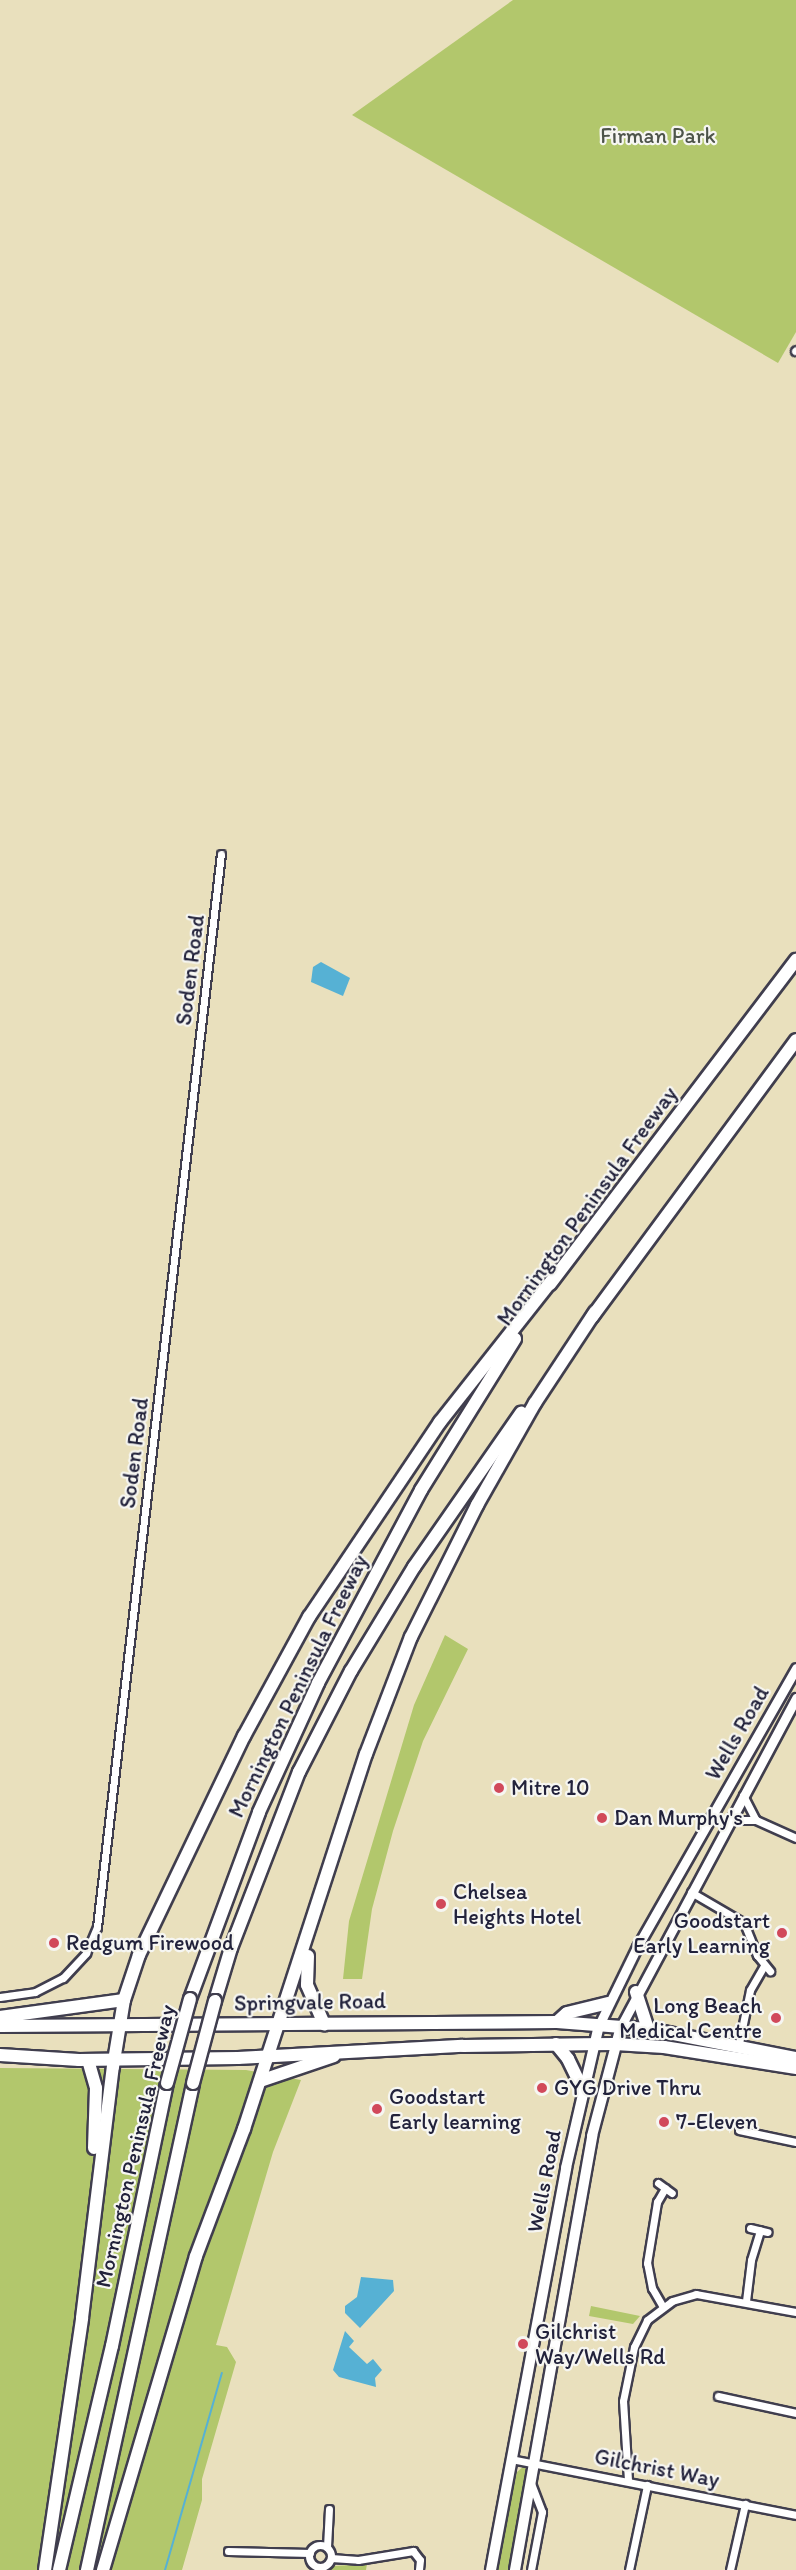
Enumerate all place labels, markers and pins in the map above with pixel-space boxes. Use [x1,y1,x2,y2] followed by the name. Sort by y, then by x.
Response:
[511,1775,590,1801] place label: Mitre 10
[492,1781,506,1795] marker: Mitre 10
[614,1805,742,1831] place label: Dan Murphy's
[595,1811,609,1825] marker: Dan Murphy's
[453,1878,581,1930] place label: Chelsea Heights Hotel
[434,1897,448,1911] marker: Chelsea Heights Hotel
[634,1907,770,1958] place label: Goodstart Early Learning
[775,1926,789,1940] marker: Goodstart Early Learning
[66,1930,234,1956] place label: Redgum Firewood
[47,1936,61,1950] marker: Redgum Firewood
[619,1992,762,2044] place label: Long Beach Medical Centre
[767,2009,785,2027] marker: Long Beach Medical Centre
[554,2075,701,2101] place label: GYG Drive Thru
[535,2081,549,2095] marker: GYG Drive Thru
[389,2083,520,2134] place label: Goodstart Early learning
[370,2102,384,2116] marker: Goodstart Early learning
[676,2109,758,2135] place label: 7-Eleven
[657,2115,671,2129] marker: 7-Eleven
[535,2318,665,2370] place label: Gilchrist Way/Wells Rd
[516,2337,530,2351] marker: Gilchrist Way/Wells Rd

